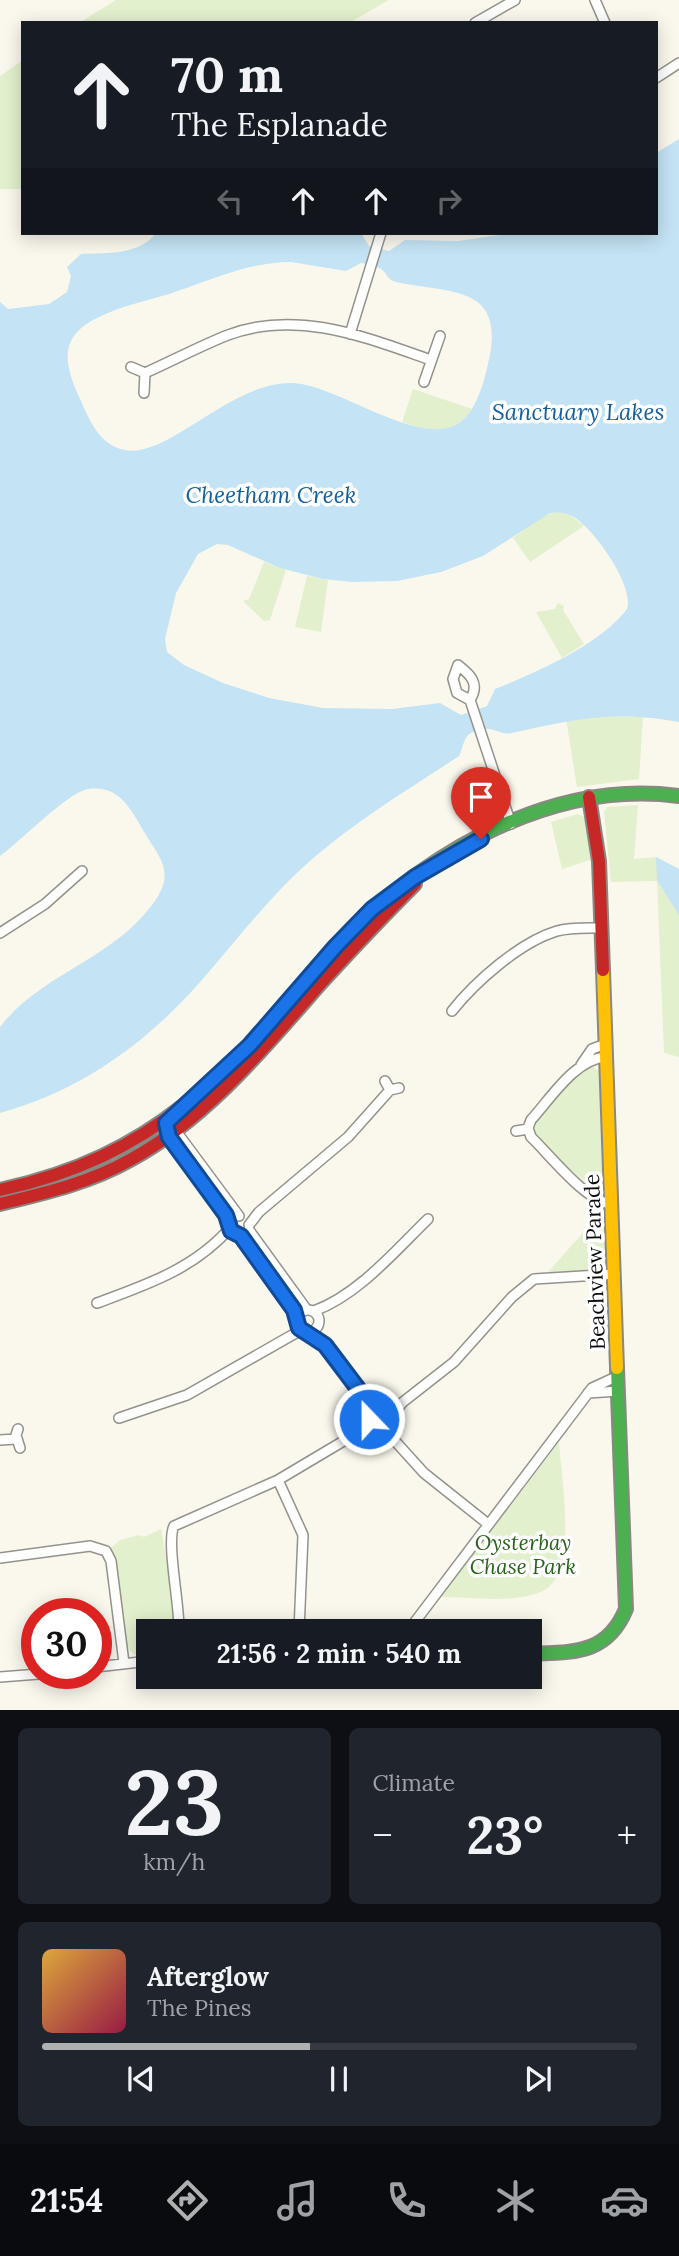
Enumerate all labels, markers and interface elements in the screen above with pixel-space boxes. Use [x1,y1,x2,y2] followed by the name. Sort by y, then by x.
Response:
[171,43,283,105] text: 70 m
[56,49,147,140] icon: ahead
[171,104,388,145] text: The Esplanade
[211,182,249,220] icon: left
[284,182,322,220] icon: ahead
[357,182,395,220] icon: ahead
[430,182,468,220] icon: right
[492,397,664,426] water label: Sanctuary Lakes
[185,480,357,509] water label: Cheetham Creek
[451,767,511,839] pin
[462,778,500,816] icon: arrive
[578,1174,611,1351] street label: Beachview Parade
[332,1382,406,1456] position arrow
[470,1529,576,1580] park label: Oysterbay Chase Park
[21,1598,112,1689] speed limit sign: 30
[217,1637,461,1670] text: 21:56 · 2 min · 540 m
[125,1743,224,1860] text: 23
[373,1768,455,1797] text: Climate
[466,1802,543,1868] text: 23°
[373,1811,393,1859] text: −
[617,1811,637,1859] text: +
[143,1847,205,1876] text: km/h
[147,1960,269,1993] text: Afterglow
[147,1993,252,2022] text: The Pines
[122,2060,160,2098] icon: previous
[320,2060,358,2098] icon: pause
[519,2060,557,2098] icon: next
[163,2176,212,2225] icon: directions
[273,2176,322,2225] icon: music
[382,2176,431,2225] icon: phone
[491,2176,540,2225] icon: climate
[600,2176,649,2225] icon: car
[30,2180,103,2221] text: 21:54

